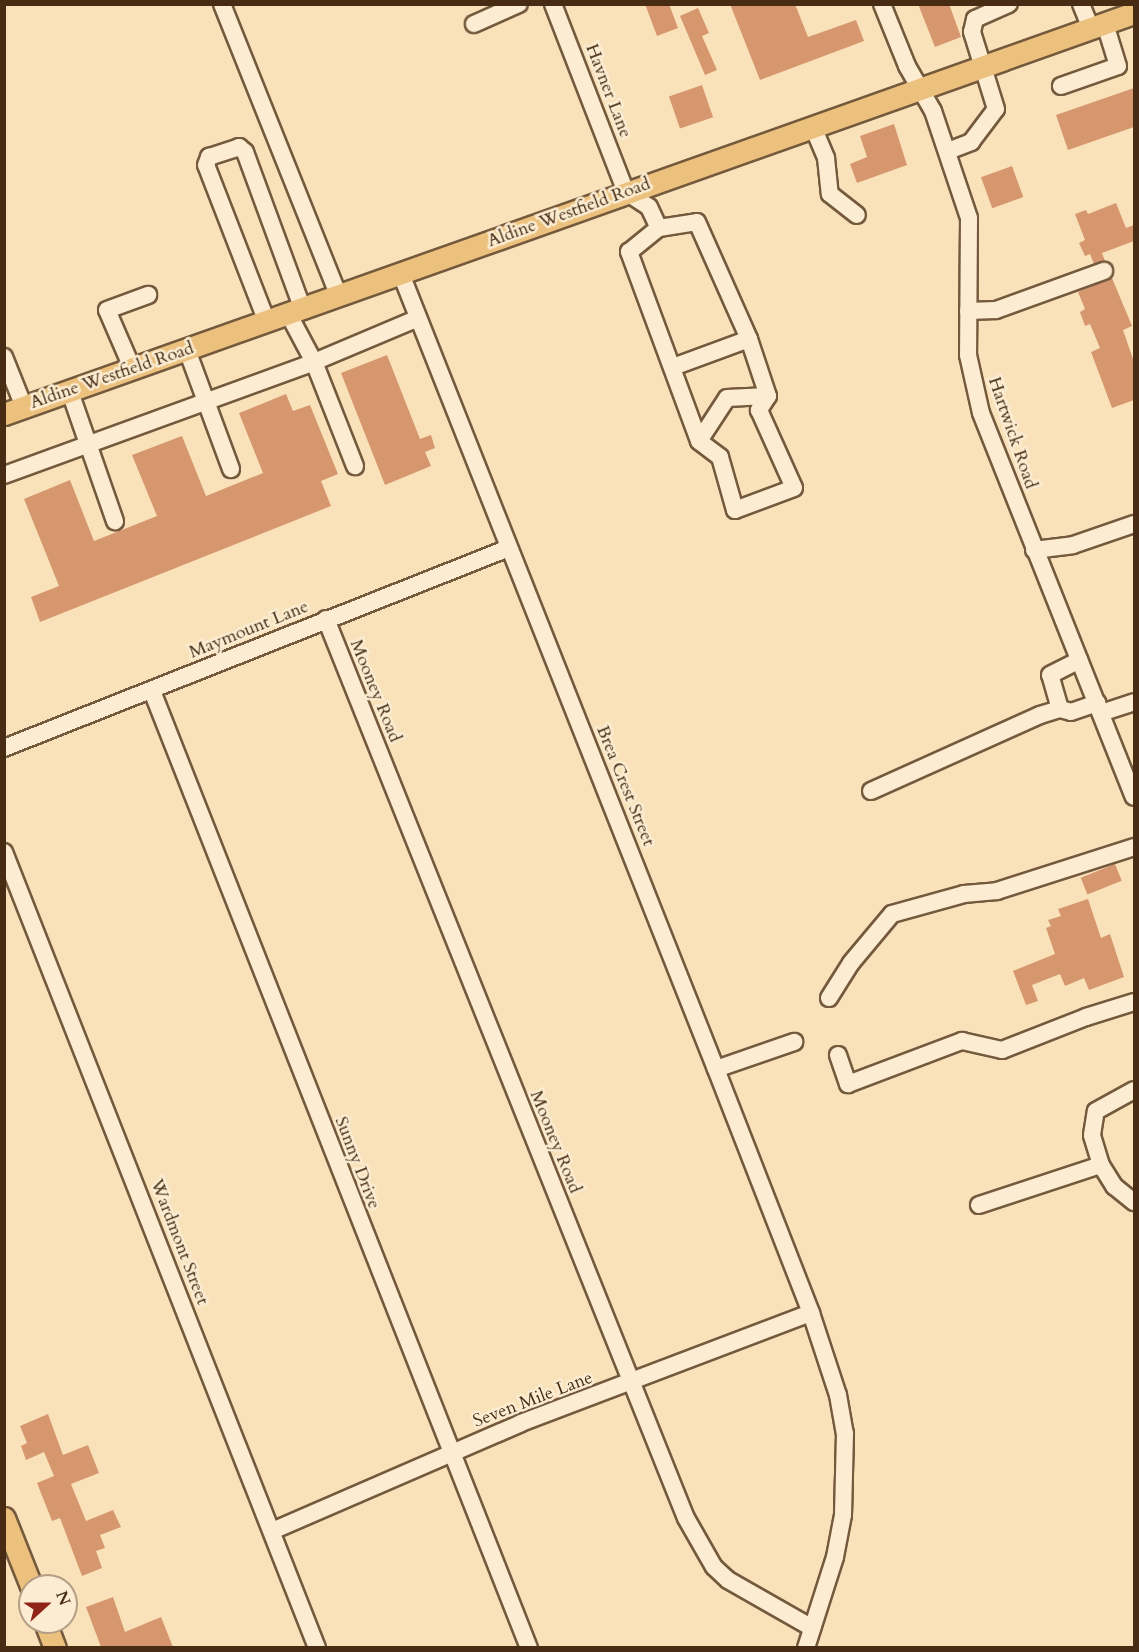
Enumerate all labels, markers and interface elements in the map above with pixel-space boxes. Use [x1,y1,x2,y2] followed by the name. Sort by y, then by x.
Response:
[580,41,636,141] street label: Havner Lane
[485,173,653,253] street label: Aldine Westfield Road
[27,338,197,414] street label: Aldine Westfield Road
[983,374,1041,492] street label: Hartwick Road
[186,596,312,664] street label: Maymount Lane
[345,637,405,745] street label: Mooney Road
[591,723,659,849] street label: Brea Crest Street
[525,1088,585,1196] street label: Mooney Road
[329,1114,385,1212] street label: Sunny Drive
[145,1176,213,1308] street label: Wardmont Street
[470,1367,596,1433] street label: Seven Mile Lane
[18,1574,78,1634] north arrow
[50,1588,76,1609] text: N

